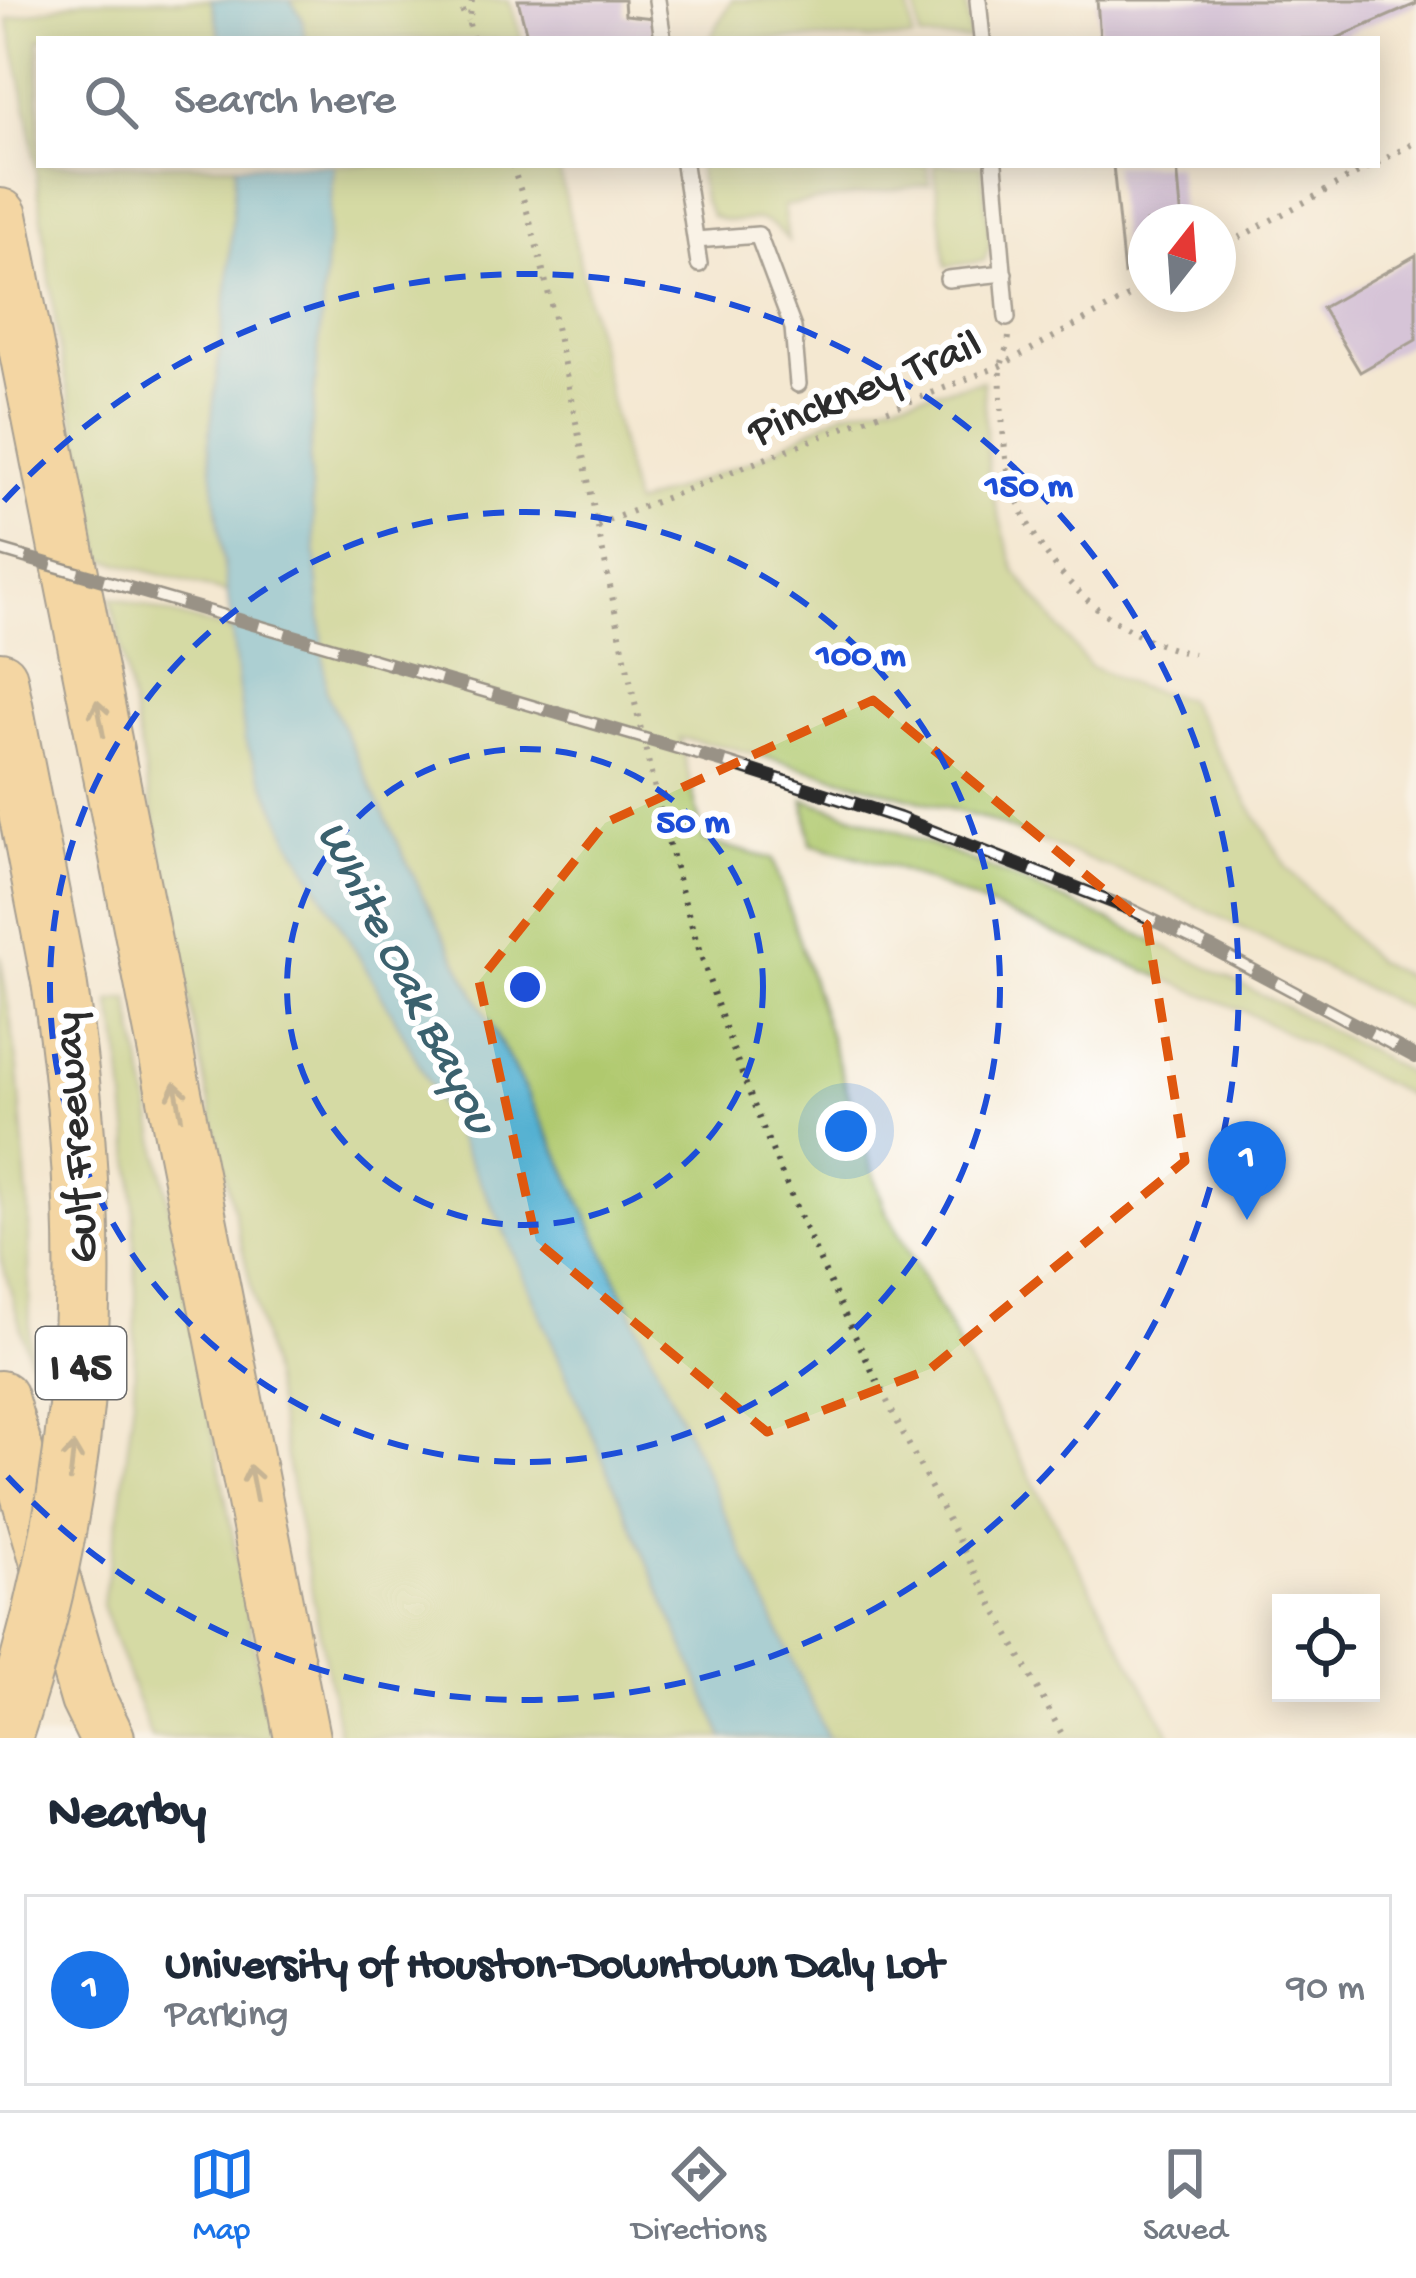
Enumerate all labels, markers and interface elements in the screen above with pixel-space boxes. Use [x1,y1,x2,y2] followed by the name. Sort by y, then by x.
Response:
[36,36,1380,168] search box
[78,69,144,135] icon: search
[174,76,396,129] text: Search here
[1128,204,1236,312] north arrow
[740,320,990,462] street label: Pinckney Trail
[983,467,1073,510] text: 150 m
[814,636,906,679] text: 100 m
[88,700,110,739] one-way arrow
[656,803,730,846] text: 50 m
[300,813,508,1148] water label: White Oak Bayou
[504,966,546,1008] centre of rings
[43,1010,114,1265] street label: Gulf Freeway
[166,1082,188,1121] one-way arrow
[816,1101,876,1161] your location
[1208,1121,1286,1220] pin: 1
[36,1327,126,1399] road number: I 45
[61,1443,83,1482] one-way arrow
[241,1465,263,1504] one-way arrow
[1272,1594,1380,1702] map controls
[1272,1594,1380,1702] button: locate
[48,1786,206,1846] text: Nearby
[165,1941,943,1994] text: University of Houston-Downtown Daly Lot
[82,1967,98,2013] text: 1
[1286,1967,1365,2013] text: 90 m
[165,1994,289,2040] text: Parking
[189,2141,255,2251] tab: Map
[632,2141,766,2251] tab: Directions
[1143,2141,1227,2251] tab: Saved

